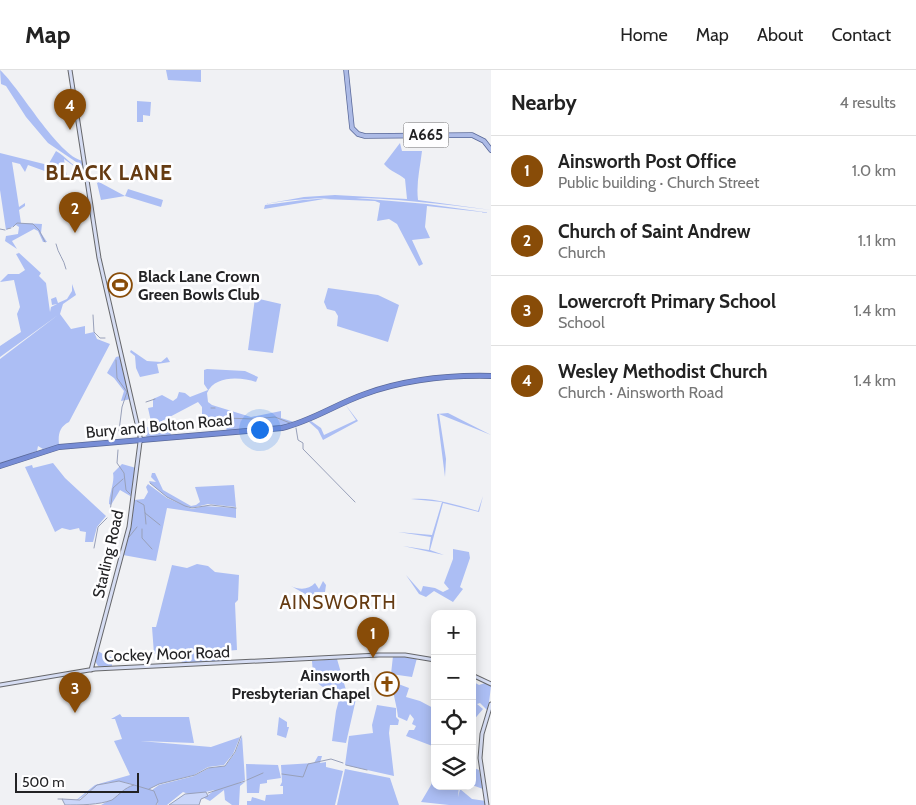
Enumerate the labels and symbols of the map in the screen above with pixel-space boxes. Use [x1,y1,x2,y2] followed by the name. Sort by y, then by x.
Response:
[54,89,86,130] pin: 4
[404,122,448,148] road number: A665
[45,160,173,185] district label: BLACK LANE
[59,192,91,233] pin: 2
[138,267,260,304] place label: Black Lane Crown Green Bowls Club
[107,272,133,298] sports icon: Black Lane Crown Green Bowls Club
[85,410,233,442] street label: Bury and Bolton Road
[247,417,273,443] your location
[89,508,127,600] street label: Starling Road
[279,591,397,614] district label: AINSWORTH
[357,617,389,658] pin: 1
[104,642,230,666] street label: Cockey Moor Road
[232,666,370,703] place label: Ainsworth Presbyterian Chapel
[374,671,400,697] church icon: Ainsworth Presbyterian Chapel
[59,672,91,713] pin: 3
[15,770,139,793] scale bar

